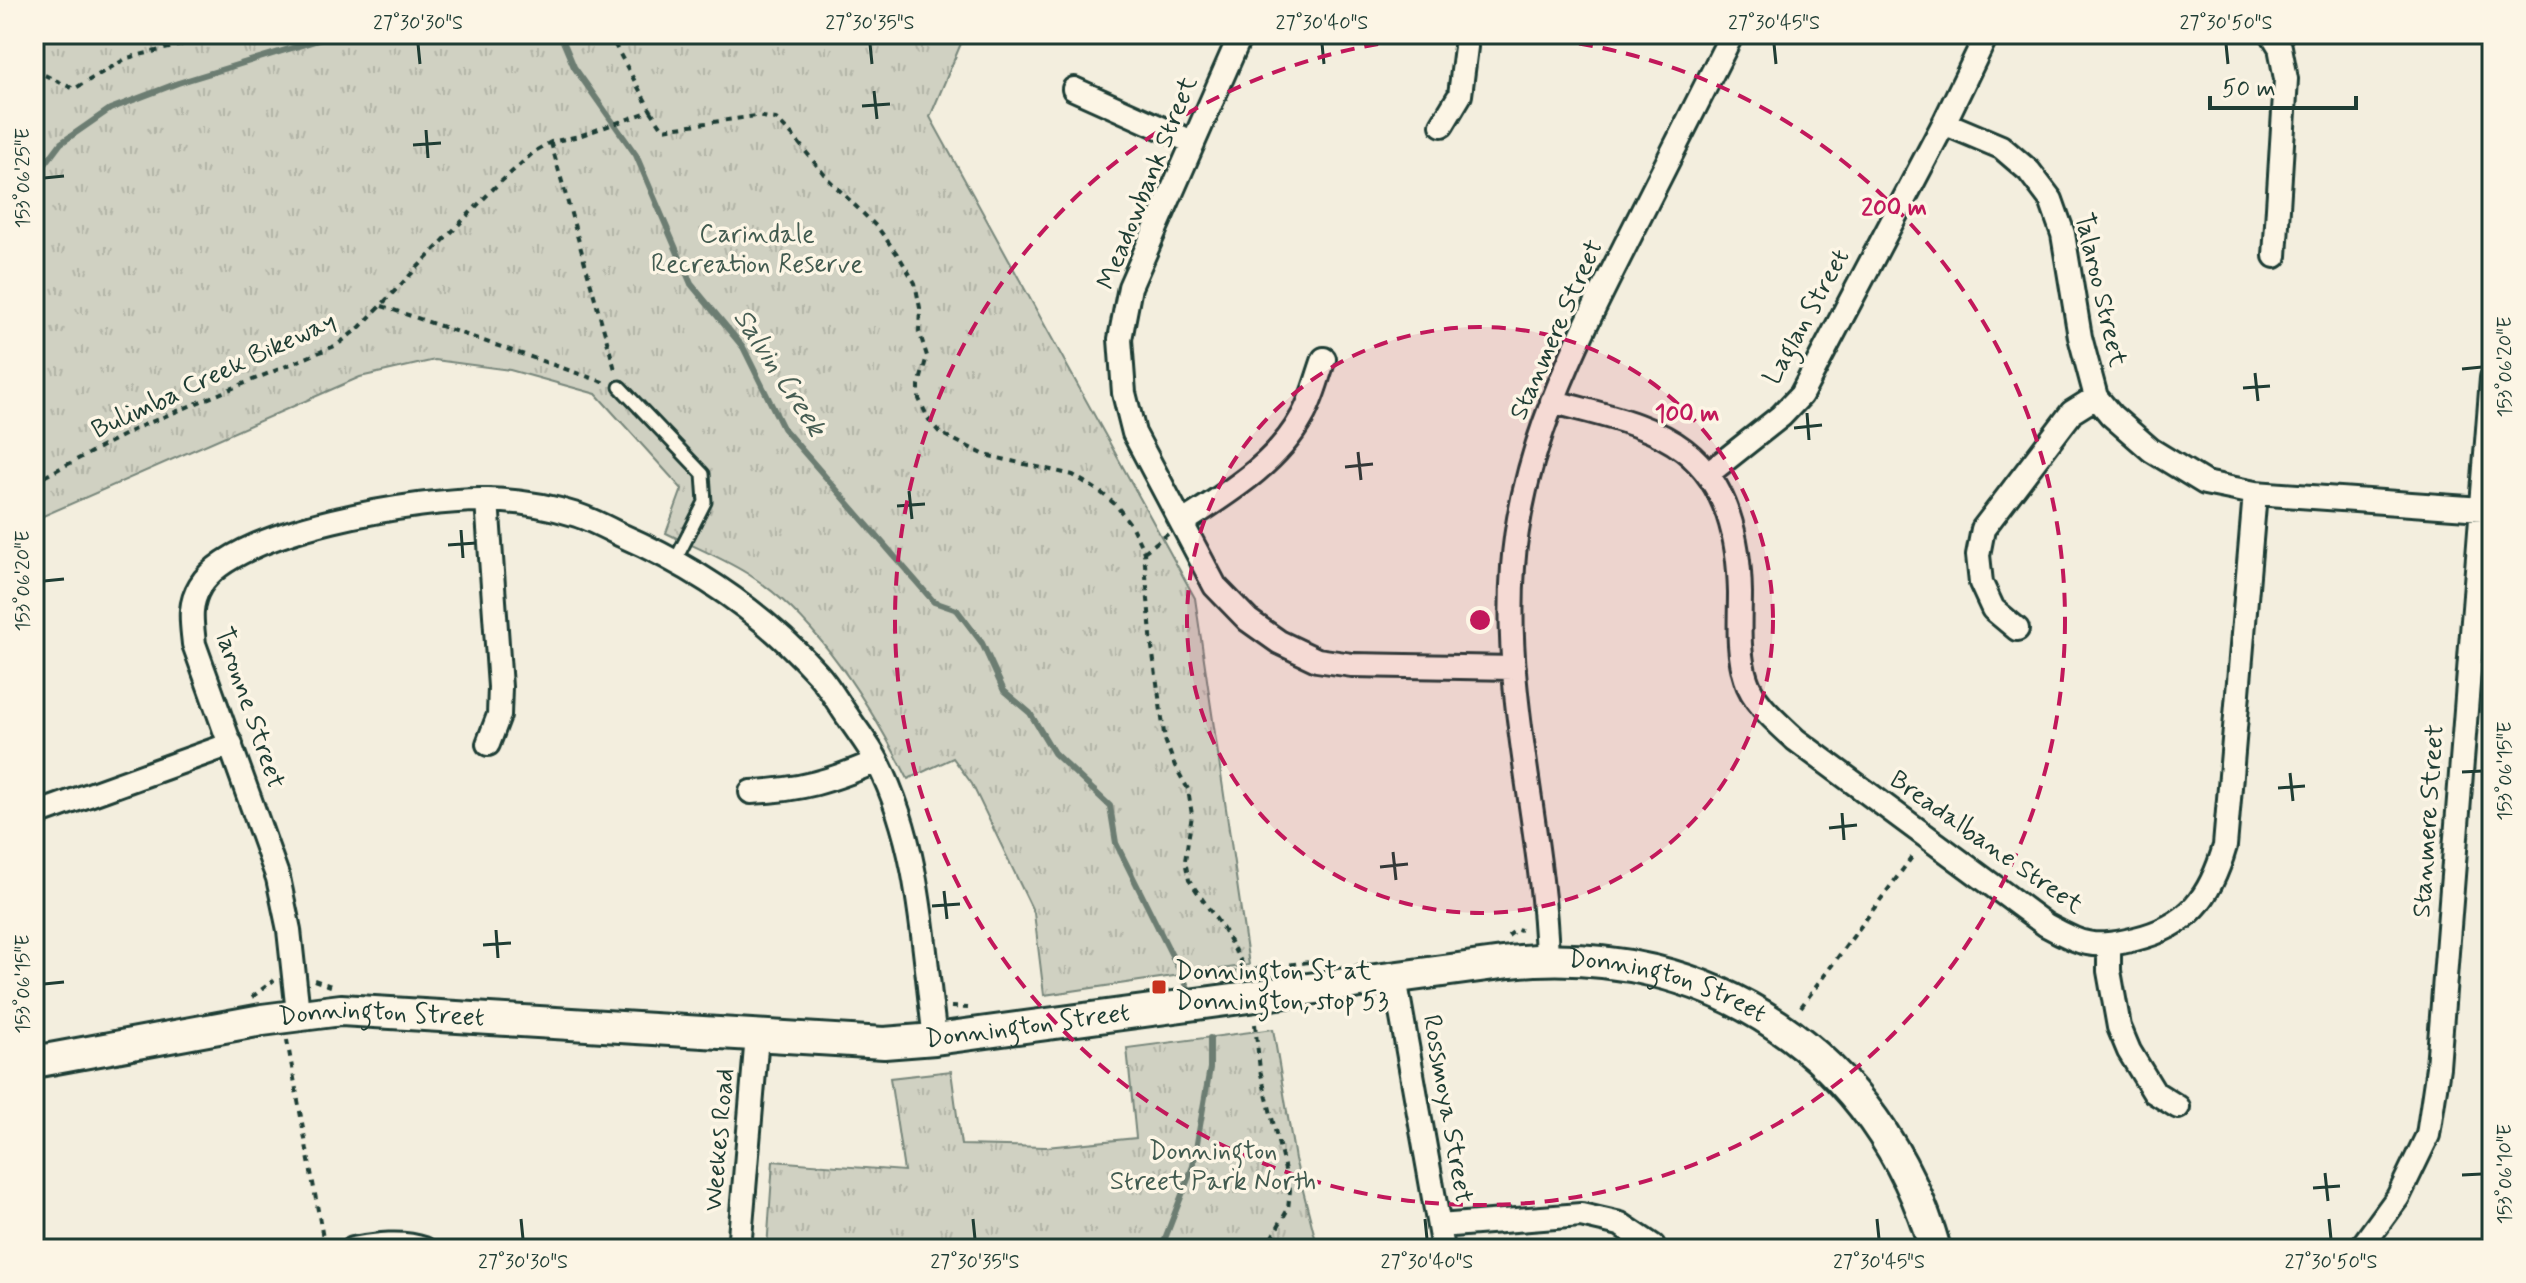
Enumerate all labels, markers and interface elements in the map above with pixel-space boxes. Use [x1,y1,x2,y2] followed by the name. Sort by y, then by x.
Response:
[373,10,463,37] text: 27°30'30"S
[825,10,915,37] text: 27°30'35"S
[1276,10,1368,37] text: 27°30'40"S
[1728,10,1820,37] text: 27°30'45"S
[2179,10,2273,37] text: 27°30'50"S
[2210,60,2356,110] scale bar
[1090,71,1206,295] street label: Meadowbank Street
[2222,74,2276,105] text: 50 m
[10,128,37,228] text: 153°06'25"E
[1861,193,1927,224] text: 200 m
[2066,210,2134,370] street label: Talaroo Street
[651,218,863,282] park label: Carindale Recreation Reserve
[1502,235,1612,425] street label: Stanmere Street
[1756,243,1861,392] street label: Laglan Street
[724,302,835,446] water label: Salvin Creek
[86,304,342,448] street label: Bulimba Creek Bikeway
[2492,316,2519,418] text: 153°06'20"E
[1655,399,1719,430] text: 100 m
[10,530,37,632] text: 153°06'20"E
[1466,606,1494,634] centre of rings
[205,623,293,793] street label: Taronne Street
[2492,721,2519,821] text: 153°06'15"E
[2405,723,2453,919] street label: Stanmere Street
[1882,763,2090,923] street label: Breadalbane Street
[10,934,37,1034] text: 153°06'15"E
[1567,943,1773,1031] street label: Donnington Street
[1175,955,1389,1022] place label: Donnington St at Donnington, stop 53
[1150,978,1168,996] marker: Donnington St at Donnington, stop 53
[277,993,485,1036] street label: Donnington Street
[924,996,1132,1057] street label: Donnington Street
[1414,1012,1480,1206] street label: Rossmoya Street
[697,1067,743,1213] street label: Weekes Road
[2492,1124,2519,1224] text: 153°06'10"E
[1110,1135,1316,1199] park label: Donnington Street Park North
[478,1249,568,1276] text: 27°30'30"S
[930,1249,1020,1276] text: 27°30'35"S
[1381,1249,1473,1276] text: 27°30'40"S
[1833,1249,1925,1276] text: 27°30'45"S
[2284,1249,2378,1276] text: 27°30'50"S

